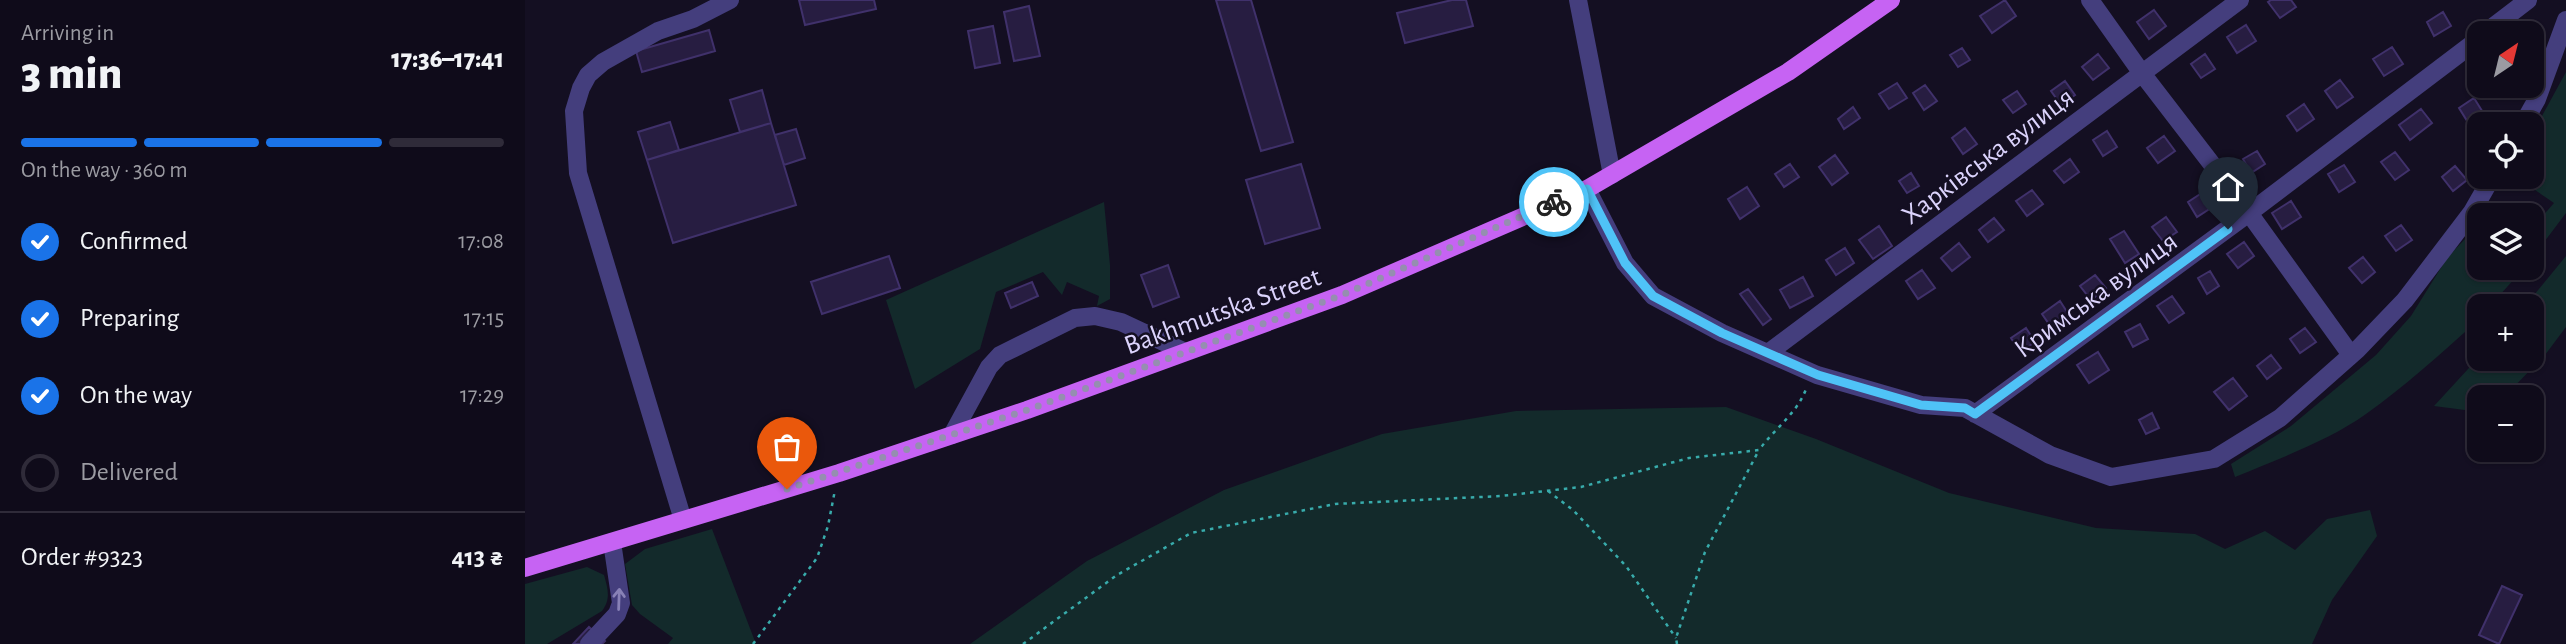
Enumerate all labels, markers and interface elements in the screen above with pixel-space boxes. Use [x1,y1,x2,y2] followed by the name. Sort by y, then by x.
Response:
[2467,21,2545,98] north arrow
[2467,21,2544,462] map controls
[21,22,114,45] text: Arriving in
[391,46,504,72] text: 17:36–17:41
[21,51,122,97] text: 3 min
[1897,83,2079,230] street label: Харківська вулиця
[2467,112,2544,189] button: locate
[2198,157,2258,229] pin
[21,159,188,182] text: On the way · 360 m
[1519,167,1589,237] courier
[2209,168,2247,206] icon: home
[1535,183,1573,221] icon: bike
[2467,203,2544,280] button: layers
[21,223,59,261] icon: check
[2010,227,2183,364] street label: Кримська вулиця
[80,228,188,254] text: Confirmed
[458,230,504,253] text: 17:08
[1121,263,1325,360] street label: Bakhmutska Street
[2467,294,2544,371] button: +
[21,300,59,338] icon: check
[80,305,179,331] text: Preparing
[464,307,504,330] text: 17:15
[21,377,59,415] icon: check
[80,382,192,408] text: On the way
[460,384,504,407] text: 17:29
[2467,385,2544,462] button: −
[757,417,817,489] pin
[768,428,806,466] icon: bag
[80,459,178,485] text: Delivered
[21,544,143,570] text: Order #9323
[451,544,504,570] text: 413 ₴
[612,588,625,611] one-way arrow

